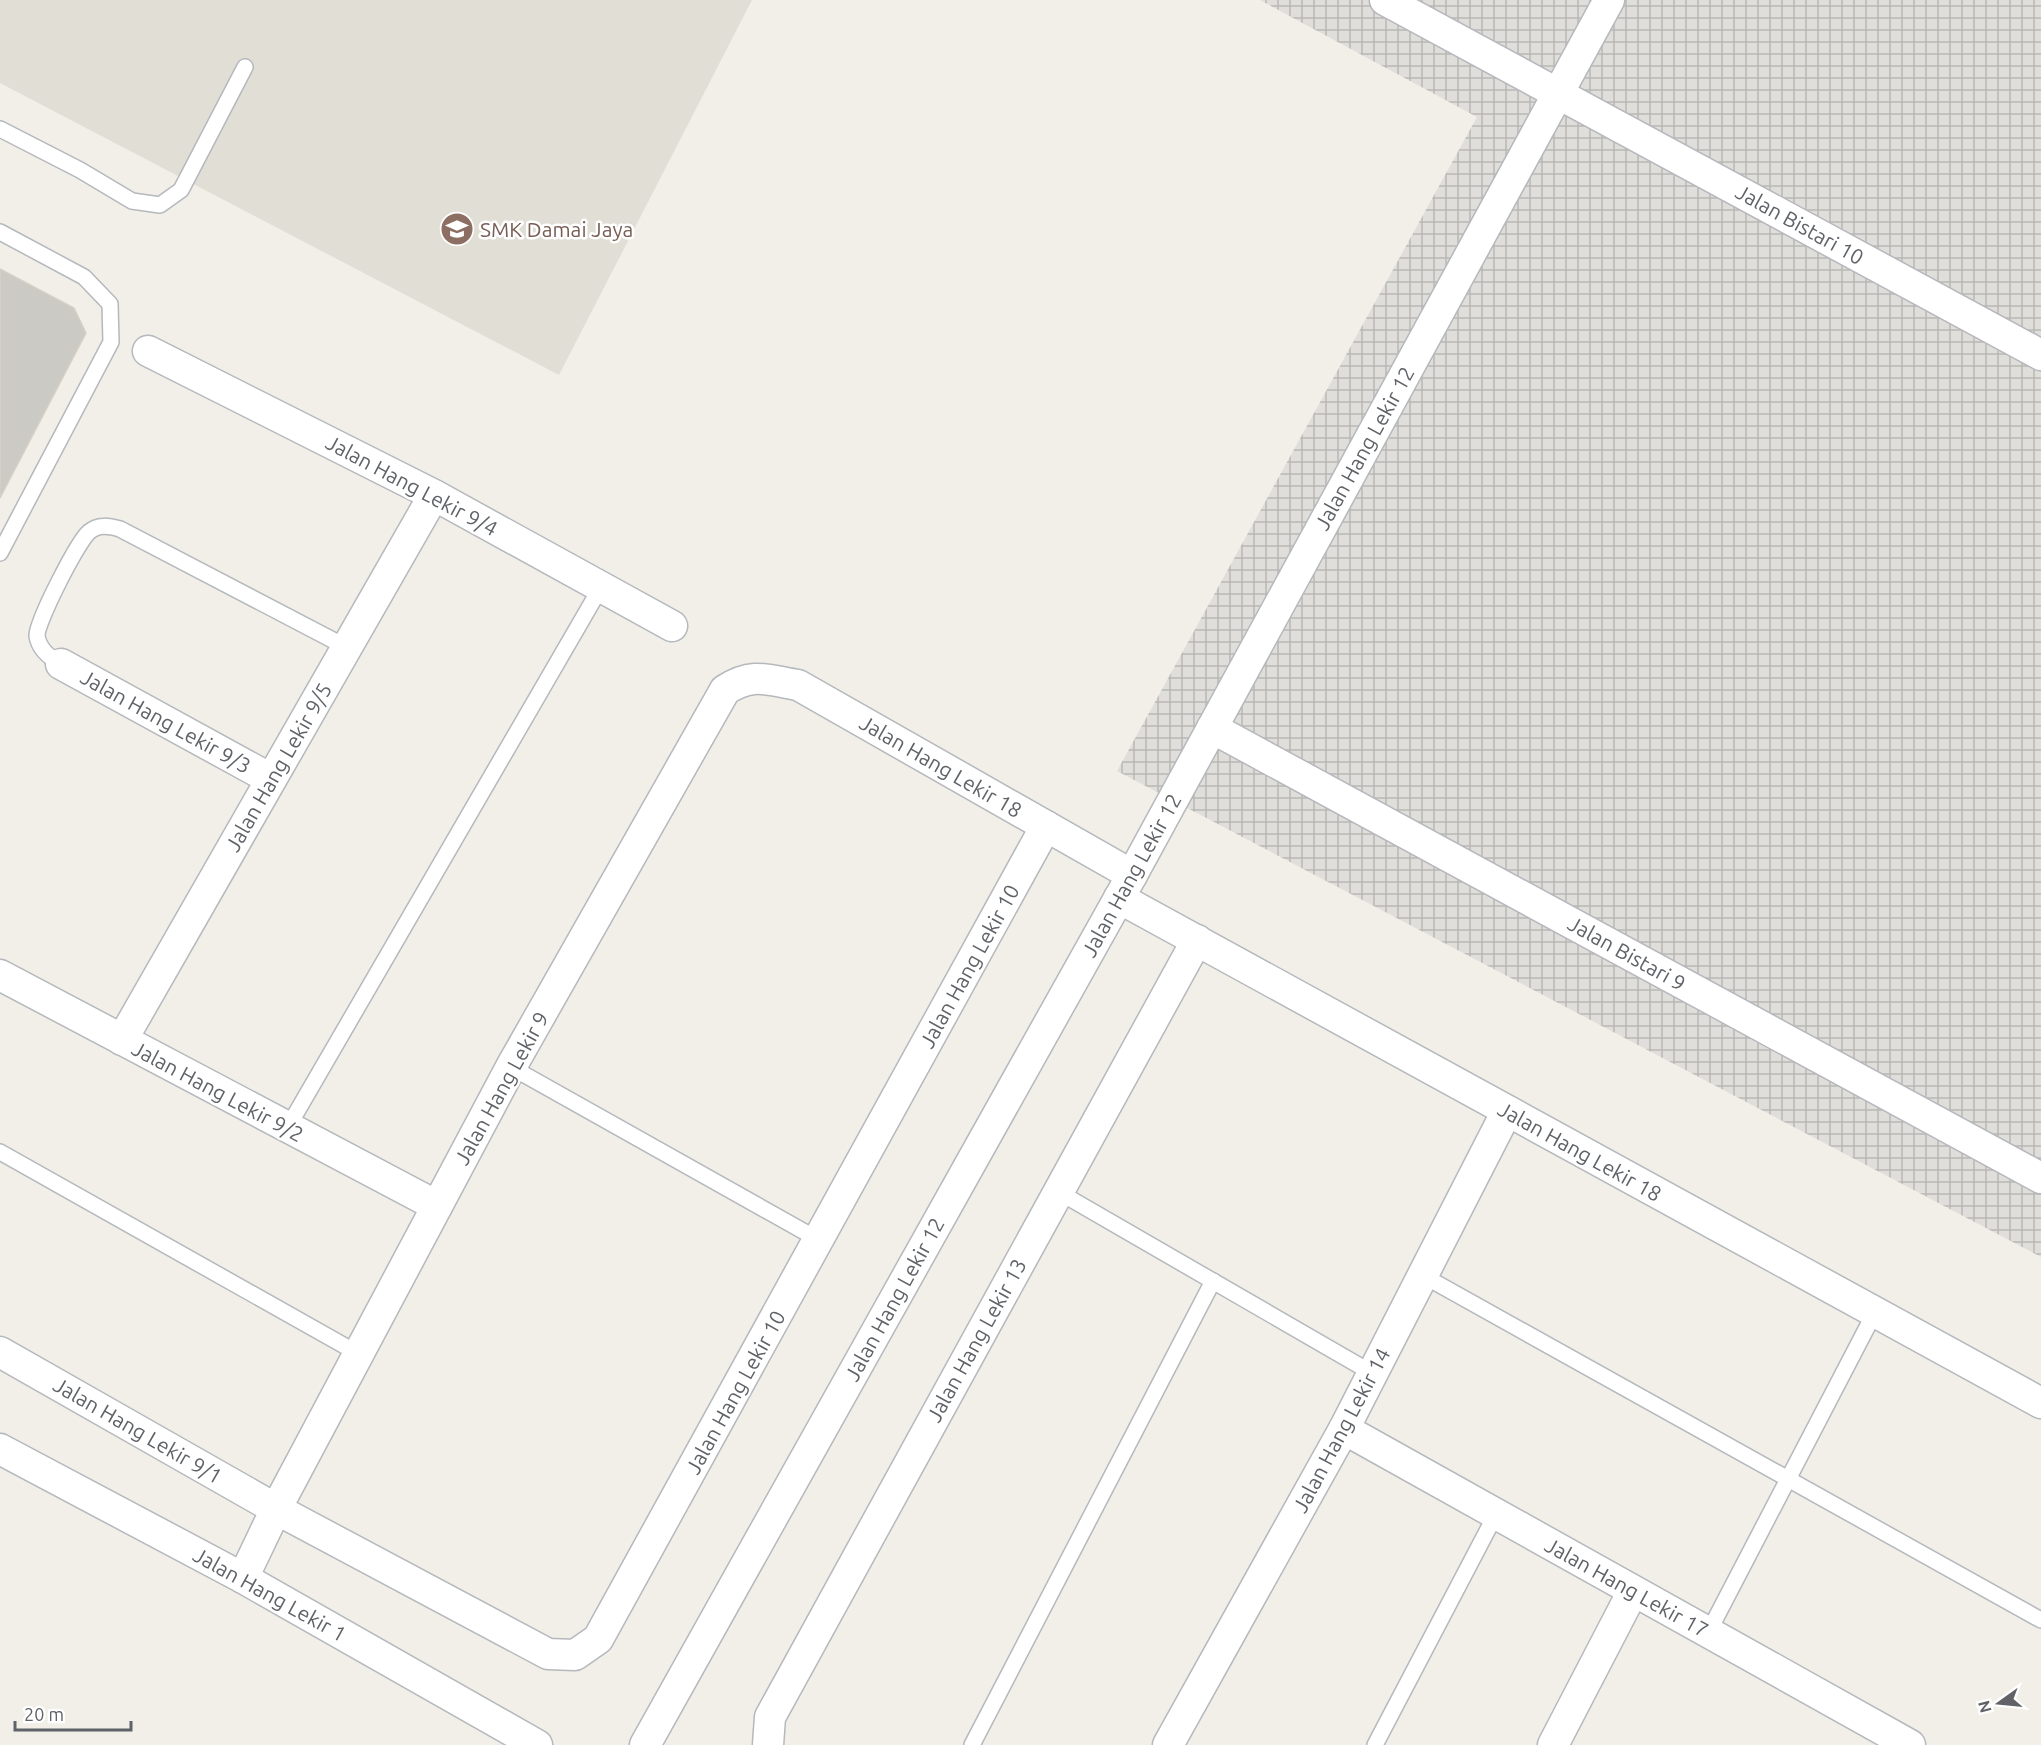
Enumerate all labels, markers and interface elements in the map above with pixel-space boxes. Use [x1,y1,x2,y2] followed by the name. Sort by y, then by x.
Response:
[1732,179,1868,269] street label: Jalan Bistari 10
[439,211,475,247] school or university icon: SMK Damai Jaya
[480,217,633,241] place label: SMK Damai Jaya
[1309,362,1419,534] street label: Jalan Hang Lekir 12
[322,430,502,540] street label: Jalan Hang Lekir 9/4
[77,664,255,778] street label: Jalan Hang Lekir 9/3
[220,678,336,856] street label: Jalan Hang Lekir 9/5
[856,710,1026,822] street label: Jalan Hang Lekir 18
[1076,789,1186,961] street label: Jalan Hang Lekir 12
[914,880,1024,1052] street label: Jalan Hang Lekir 10
[1564,911,1690,995] street label: Jalan Bistari 9
[449,1007,553,1169] street label: Jalan Hang Lekir 9
[128,1036,308,1146] street label: Jalan Hang Lekir 9/2
[1494,1096,1666,1206] street label: Jalan Hang Lekir 18
[839,1213,949,1385] street label: Jalan Hang Lekir 12
[921,1254,1031,1426] street label: Jalan Hang Lekir 13
[680,1306,790,1478] street label: Jalan Hang Lekir 10
[1287,1344,1395,1516] street label: Jalan Hang Lekir 14
[49,1372,227,1488] street label: Jalan Hang Lekir 9/1
[1541,1532,1713,1642] street label: Jalan Hang Lekir 17
[189,1542,351,1646] street label: Jalan Hang Lekir 1
[1969,1673,2029,1733] north arrow
[15,1694,130,1732] scale bar
[1974,1699,1995,1715] text: N
[24,1704,64,1724] text: 20 m

